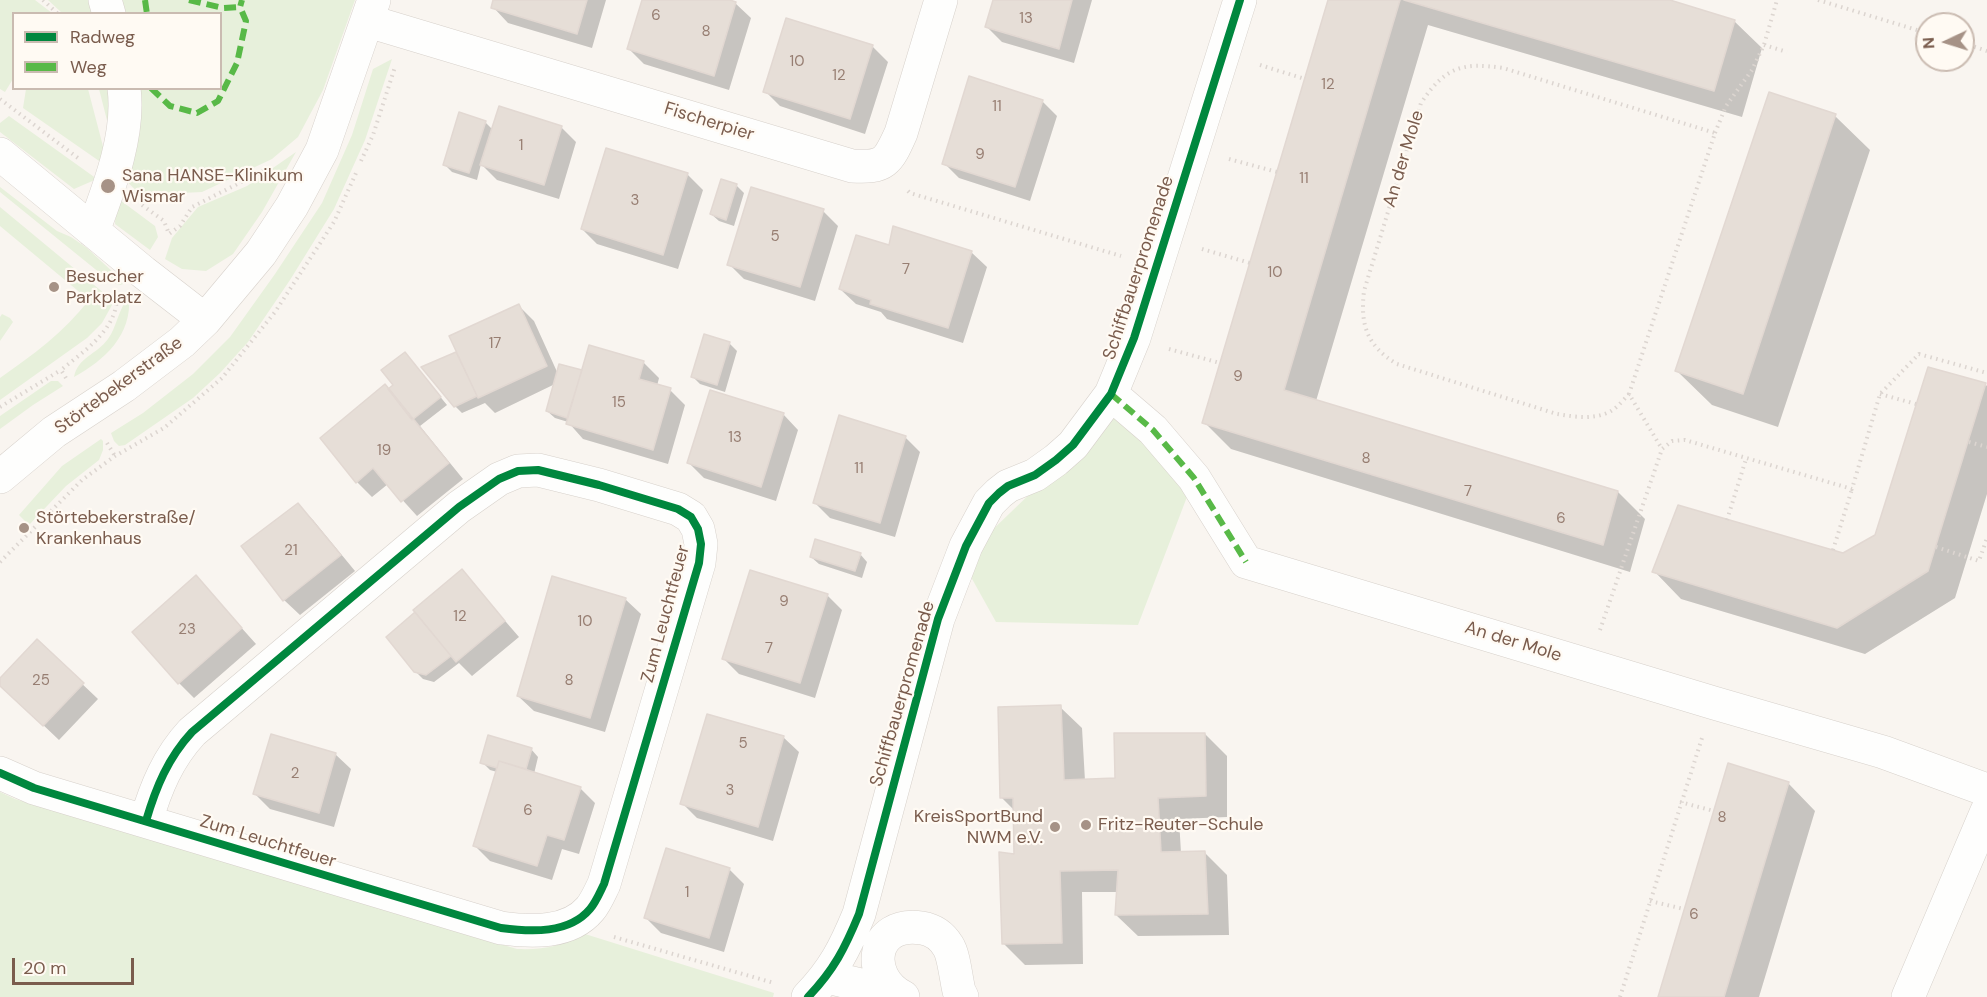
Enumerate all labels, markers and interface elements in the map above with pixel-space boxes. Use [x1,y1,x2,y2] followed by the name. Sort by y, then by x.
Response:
[651,7,661,25] house number: 6
[1019,10,1033,28] house number: 13
[12,12,222,90] legend
[1915,12,1975,72] north arrow
[701,23,711,41] house number: 8
[70,25,135,49] text: Radweg
[1918,37,1939,50] text: N
[790,53,804,71] house number: 10
[70,55,107,79] text: Weg
[832,67,846,85] house number: 12
[1321,76,1335,94] house number: 12
[661,98,757,146] street label: Fischerpier
[992,98,1002,116] house number: 11
[1379,108,1429,210] street label: An der Mole
[519,137,523,155] house number: 1
[975,146,985,164] house number: 9
[122,165,303,207] place label: Sana HANSE-Klinikum Wismar
[1299,170,1309,188] house number: 11
[1099,173,1179,363] street label: Schiffbauerpromenade
[99,177,117,195] marker: Sana HANSE-Klinikum Wismar
[631,192,639,210] house number: 3
[770,228,780,246] house number: 5
[902,261,910,279] house number: 7
[1268,264,1282,282] house number: 10
[66,266,144,308] place label: Besucher Parkplatz
[47,280,61,294] marker: Besucher Parkplatz
[51,332,187,440] street label: Störtebekerstraße
[489,335,501,353] house number: 17
[1233,368,1243,386] house number: 9
[612,394,626,412] house number: 15
[728,429,742,447] house number: 13
[377,442,391,460] house number: 19
[1361,450,1371,468] house number: 8
[854,460,864,478] house number: 11
[1464,483,1472,501] house number: 7
[36,507,195,550] place label: Störtebekerstraße/ Krankenhaus
[1556,510,1566,528] house number: 6
[17,521,31,535] marker: Störtebekerstraße/ Krankenhaus
[284,542,298,560] house number: 21
[637,543,695,685] street label: Zum Leuchtfeuer
[779,593,789,611] house number: 9
[866,599,940,789] street label: Schiffbauerpromenade
[453,608,467,626] house number: 12
[578,613,592,631] house number: 10
[1462,617,1564,667] street label: An der Mole
[178,621,196,639] house number: 23
[765,640,773,658] house number: 7
[32,672,50,690] house number: 25
[564,672,574,690] house number: 8
[738,735,748,753] house number: 5
[291,765,299,783] house number: 2
[726,782,734,800] house number: 3
[523,802,533,820] house number: 6
[914,806,1043,848] place label: KreisSportBund NWM e.V.
[1717,809,1727,827] house number: 8
[197,811,339,873] street label: Zum Leuchtfeuer
[1098,814,1263,836] place label: Fritz-Reuter-Schule
[1079,818,1093,832] marker: Fritz-Reuter-Schule
[1048,820,1062,834] marker: KreisSportBund NWM e.V.
[685,884,689,902] house number: 1
[1689,906,1699,924] house number: 6
[15,946,136,984] scale bar
[23,956,66,980] text: 20 m

